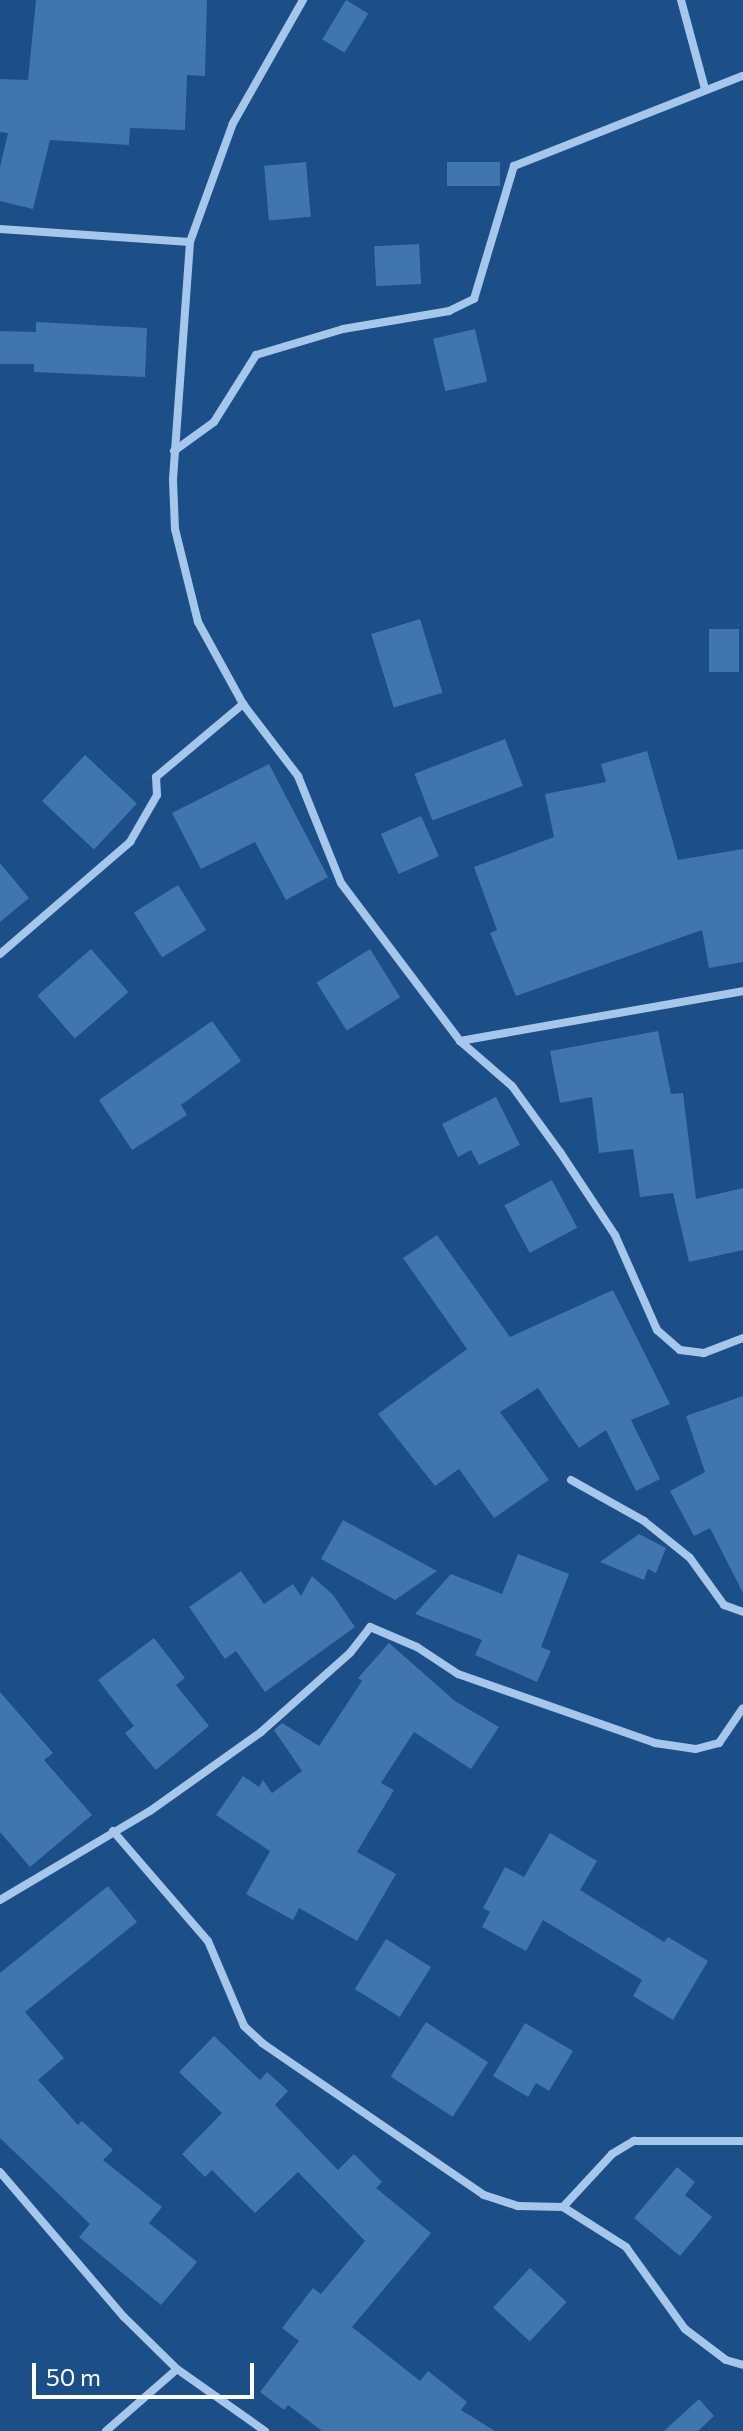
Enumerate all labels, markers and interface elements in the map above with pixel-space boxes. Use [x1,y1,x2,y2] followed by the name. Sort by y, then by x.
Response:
[36,2347,258,2397] scale bar
[46,2362,101,2391] text: 50 m

